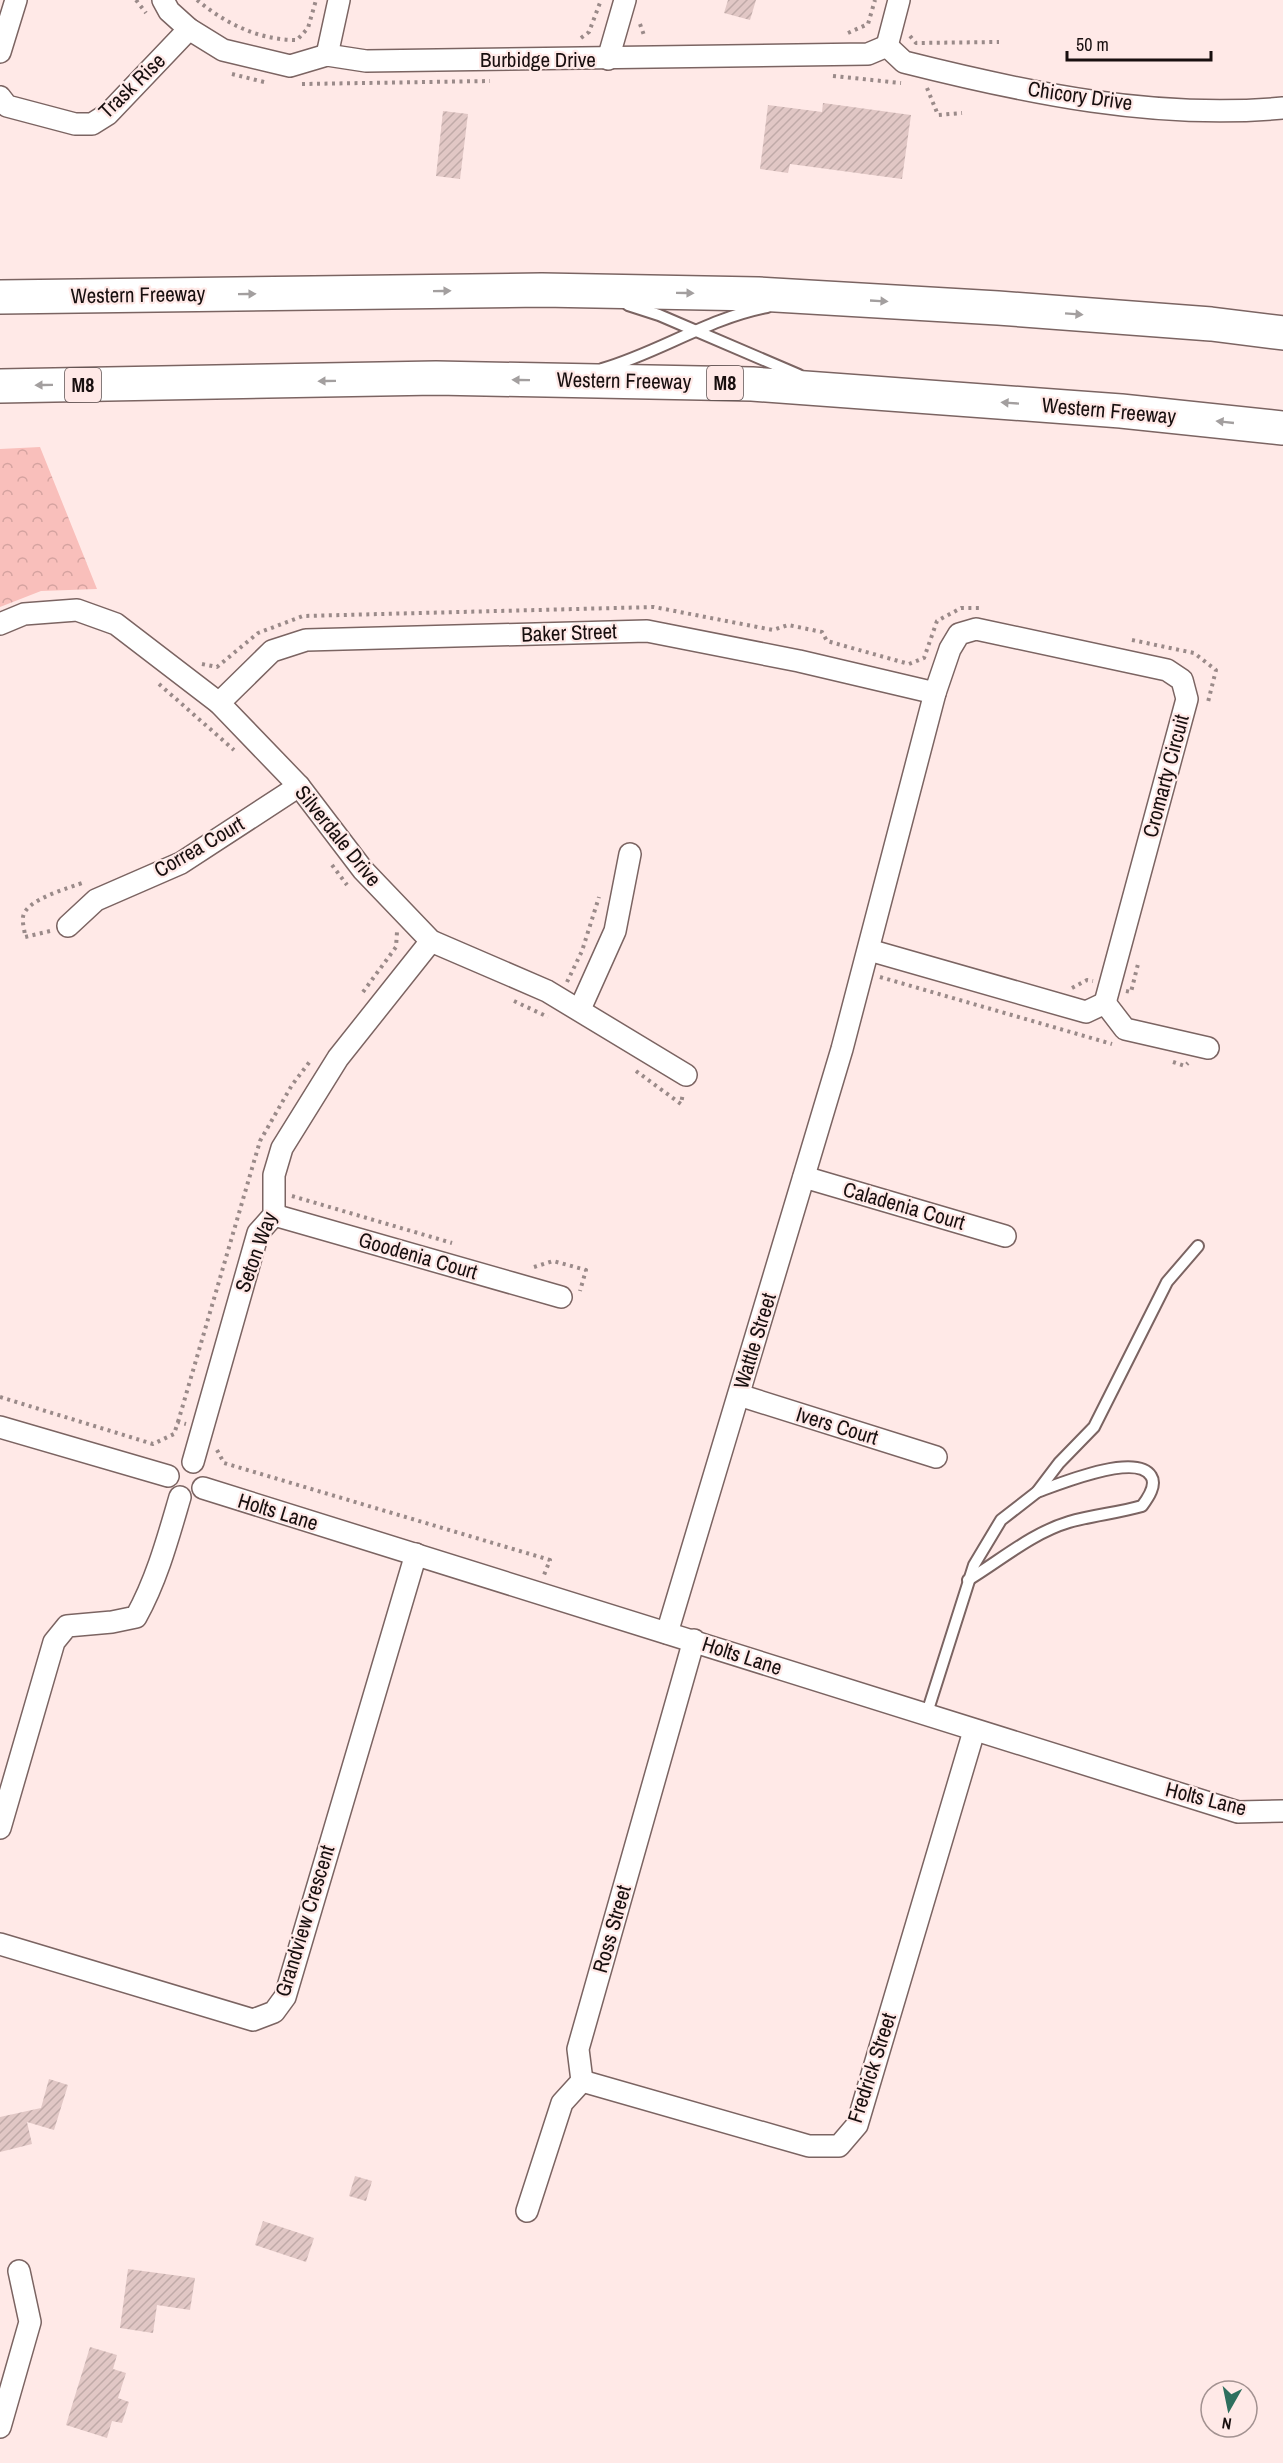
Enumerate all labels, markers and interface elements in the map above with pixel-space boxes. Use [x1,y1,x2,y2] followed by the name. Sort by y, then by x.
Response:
[1067,24,1211,62] scale bar
[1076,32,1109,57] text: 50 m
[480,45,596,74] street label: Burbidge Drive
[92,47,171,125] street label: Trask Rise
[1026,74,1134,117] street label: Chicory Drive
[70,279,206,310] street label: Western Freeway
[433,286,452,296] one-way arrow
[675,288,694,297] one-way arrow
[238,289,257,299] one-way arrow
[870,297,889,306] one-way arrow
[1065,309,1084,319] one-way arrow
[556,365,692,396] street label: Western Freeway
[707,366,743,400] road number: M8
[65,368,101,402] road number: M8
[512,375,531,384] one-way arrow
[317,376,336,385] one-way arrow
[35,380,54,390] one-way arrow
[1041,390,1178,431] street label: Western Freeway
[1000,398,1019,407] one-way arrow
[1215,417,1234,427] one-way arrow
[521,616,618,649] street label: Baker Street
[1135,711,1196,841] street label: Cromarty Circuit
[289,779,388,892] street label: Silverdale Drive
[148,809,249,884] street label: Correa Court
[840,1174,969,1237] street label: Caladenia Court
[228,1207,284,1296] street label: Seton Way
[355,1225,481,1286] street label: Goodenia Court
[726,1289,783,1392] street label: Wattle Street
[793,1399,882,1452] street label: Ivers Court
[235,1486,322,1537] street label: Holts Lane
[699,1629,786,1682] street label: Holts Lane
[1163,1774,1250,1823] street label: Holts Lane
[268,1841,341,2000] street label: Grandview Crescent
[585,1881,638,1976] street label: Ross Street
[840,2009,903,2126] street label: Fredrick Street
[1199,2379,1259,2439] north arrow
[1220,2412,1233,2435] text: N

